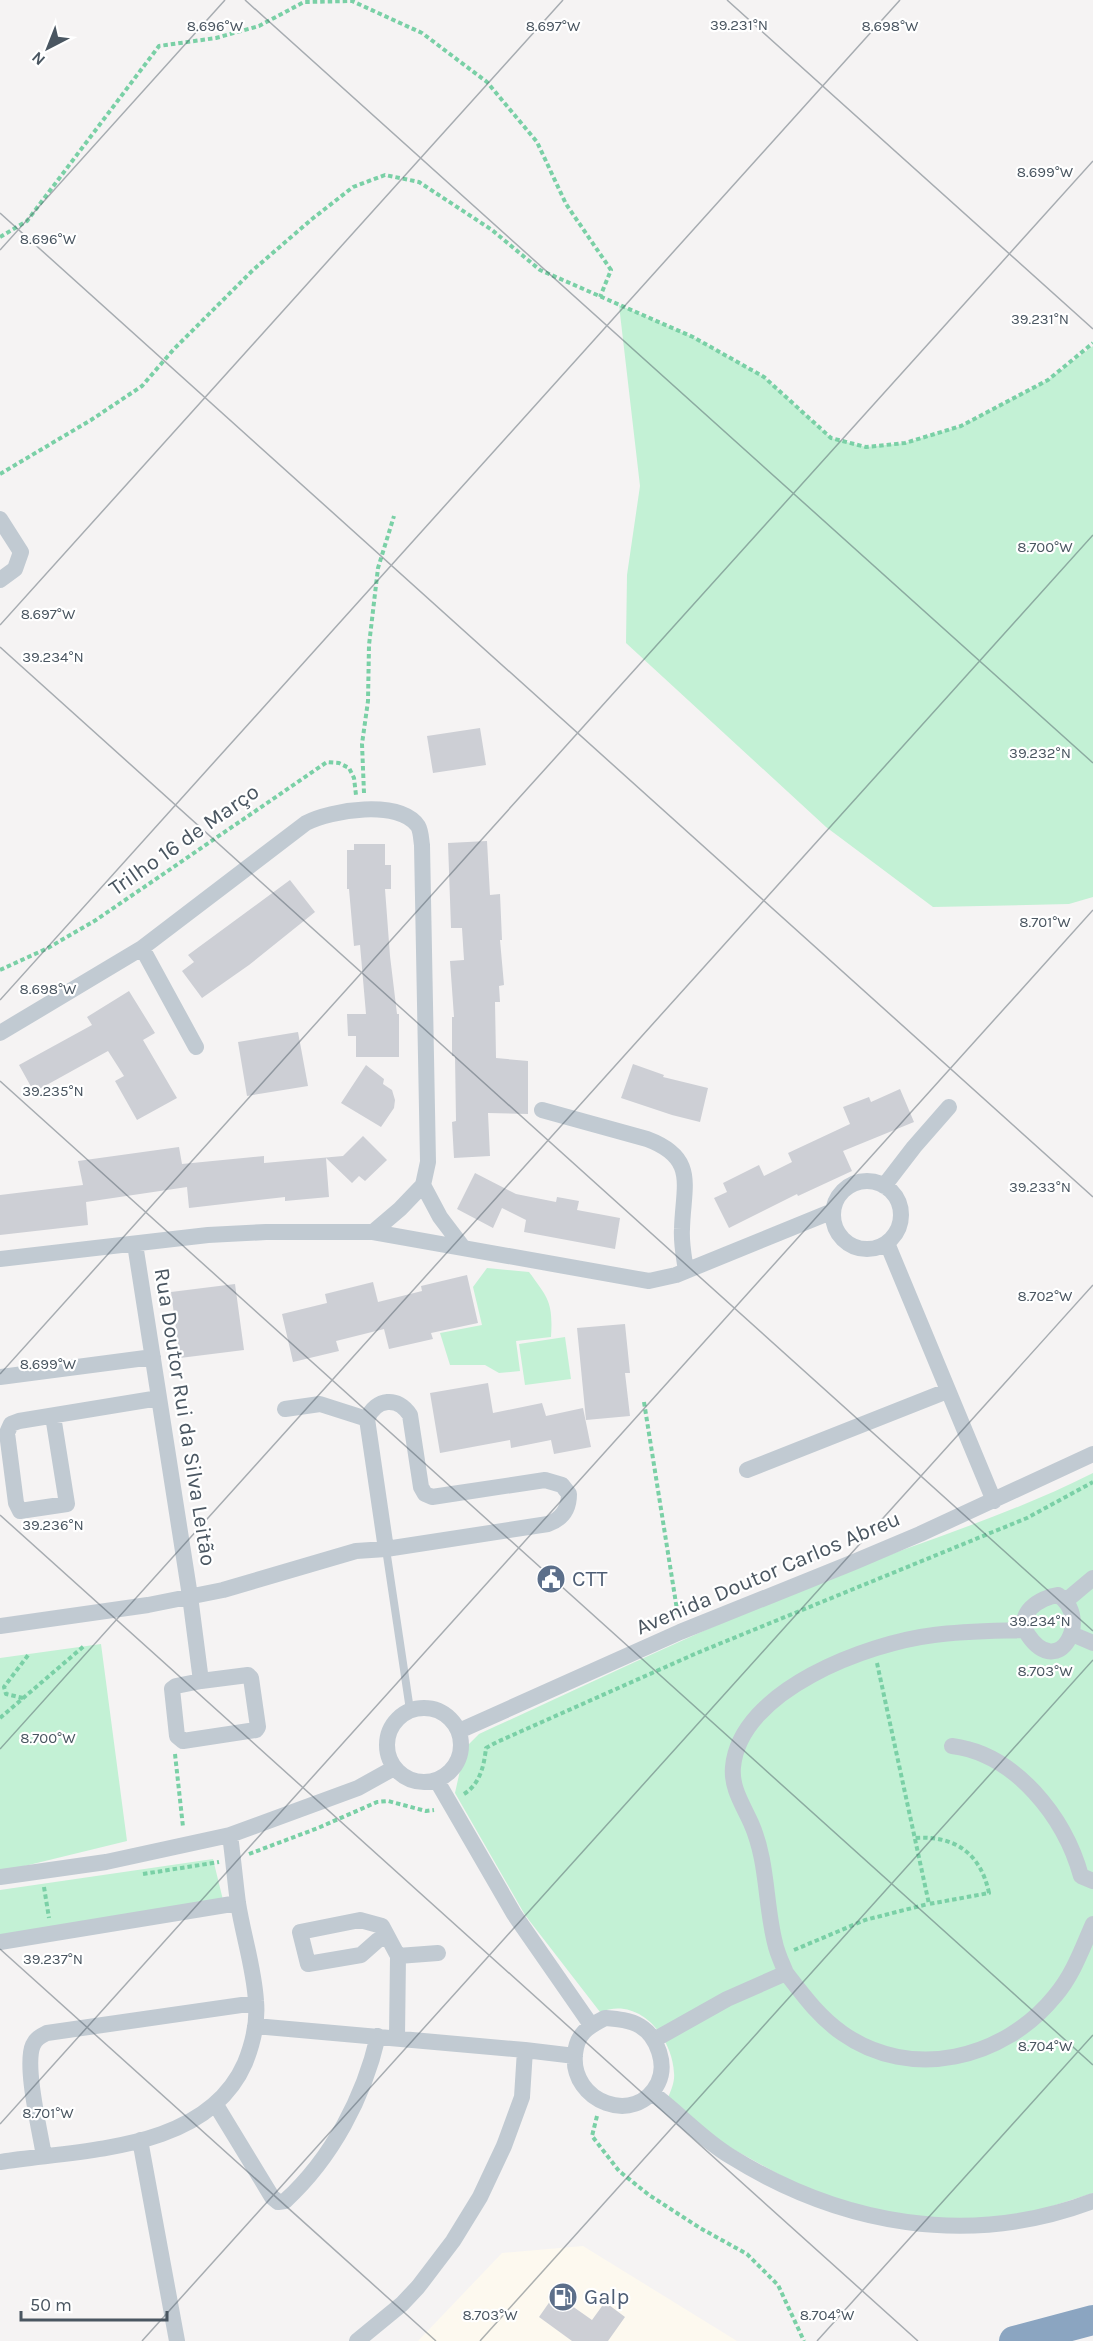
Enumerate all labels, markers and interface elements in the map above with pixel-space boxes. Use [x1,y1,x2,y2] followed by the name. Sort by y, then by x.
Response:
[710,16,768,34] text: 39.231°N
[187,17,244,35] text: 8.696°W
[526,17,581,35] text: 8.697°W
[862,17,919,35] text: 8.698°W
[18,18,78,78] north arrow
[28,48,49,70] text: N
[1017,163,1074,181] text: 8.699°W
[20,230,77,248] text: 8.696°W
[1011,310,1069,328] text: 39.231°N
[1017,538,1073,556] text: 8.700°W
[21,605,76,623] text: 8.697°W
[22,648,84,666] text: 39.234°N
[1009,744,1071,762] text: 39.232°N
[104,778,264,902] street label: Trilho 16 de Março
[1019,913,1071,931] text: 8.701°W
[20,980,77,998] text: 8.698°W
[22,1082,84,1100] text: 39.235°N
[1009,1178,1071,1196] text: 39.233°N
[149,1266,221,1568] street label: Rua Doutor Rui da Silva Leitão
[1017,1287,1073,1305] text: 8.702°W
[20,1355,77,1373] text: 8.699°W
[632,1505,904,1641] street label: Avenida Doutor Carlos Abreu
[22,1516,84,1534] text: 39.236°N
[535,1563,567,1595] public building icon: CTT
[572,1566,608,1592] place label: CTT
[1009,1612,1071,1630] text: 39.234°N
[1017,1662,1073,1680] text: 8.703°W
[20,1729,76,1747] text: 8.700°W
[23,1950,83,1968] text: 39.237°N
[1018,2037,1073,2055] text: 8.704°W
[22,2104,74,2122] text: 8.701°W
[547,2281,579,2313] fuel station icon: Galp
[21,2284,166,2322] scale bar
[584,2284,629,2310] place label: Galp
[30,2294,72,2316] text: 50 m
[462,2306,518,2324] text: 8.703°W
[800,2306,855,2324] text: 8.704°W

